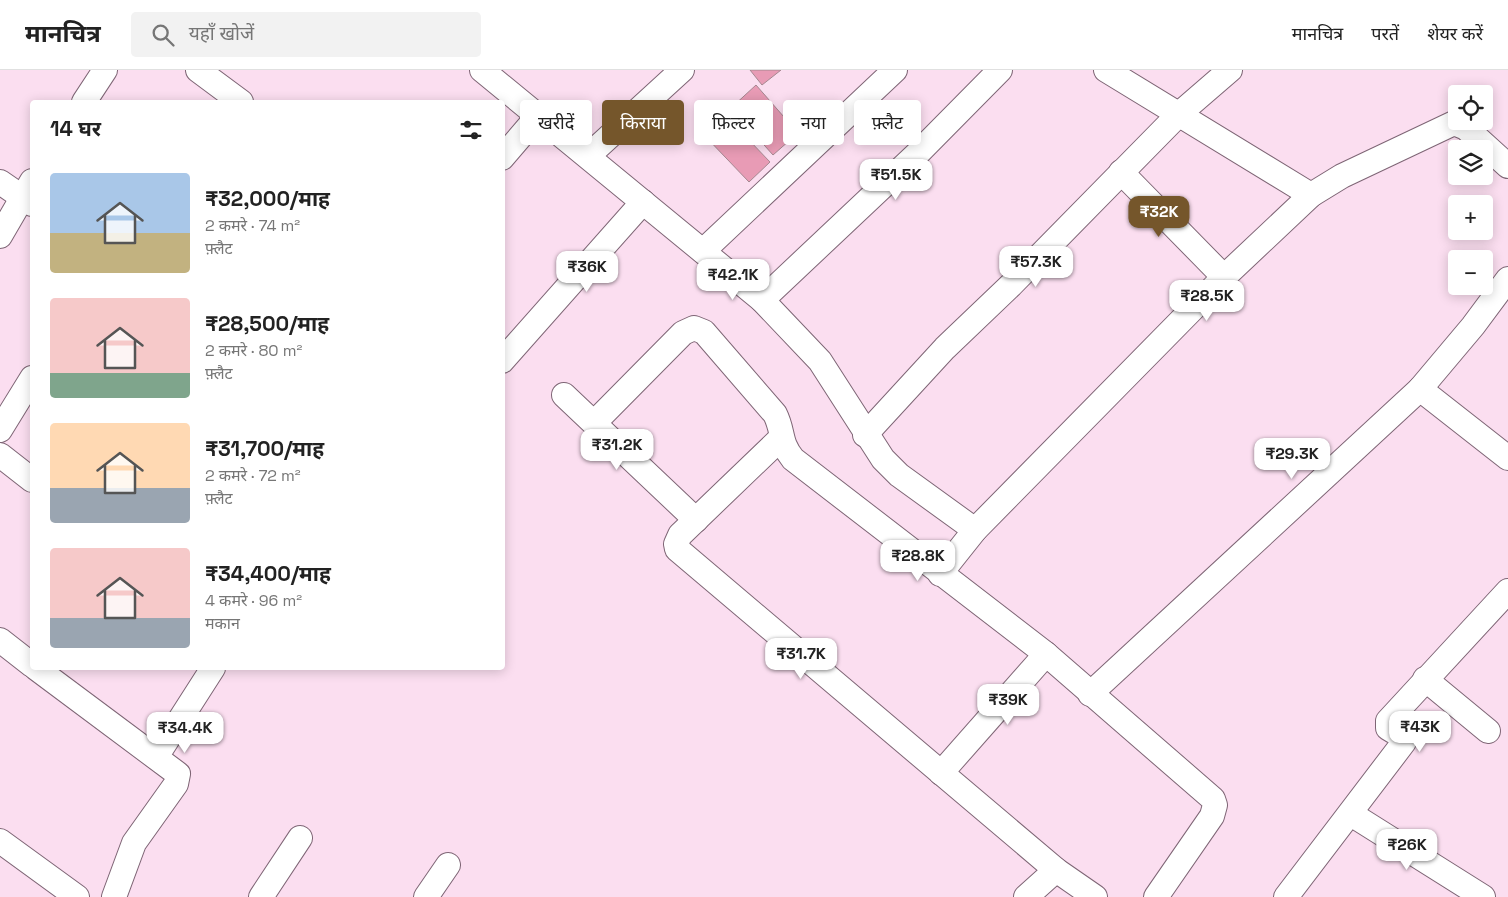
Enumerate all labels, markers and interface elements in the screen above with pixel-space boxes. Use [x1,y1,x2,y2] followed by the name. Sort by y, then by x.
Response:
[131,12,481,57] search box
[25,18,101,49] text: मानचित्र
[149,21,177,49] icon: search
[189,21,254,46] text: यहाँ खोजें
[1292,22,1343,45] text: मानचित्र
[1371,22,1399,45] text: परतें
[1427,22,1483,45] text: शेयर करें
[1448,85,1493,295] map controls
[1448,85,1493,130] button: locate
[520,100,592,145] chip: खरीदें
[602,100,684,145] chip: किराया
[694,100,773,145] chip: फ़िल्टर
[783,100,844,145] chip: नया
[854,100,921,145] chip: फ़्लैट
[50,115,101,142] text: 14 घर
[457,116,485,144] icon: filters
[1448,140,1493,185] button: layers
[855,158,937,201] pin: ₹51.5K
[871,164,921,185] text: ₹51.5K
[205,185,330,212] text: ₹32,000/माह
[90,193,150,253] icon: home
[1448,195,1493,240] button: +
[1129,196,1189,238] pin: ₹32K
[1139,201,1179,222] text: ₹32K
[205,215,300,236] text: 2 कमरे · 74 m²
[205,238,233,259] text: फ़्लैट
[995,246,1077,288] pin: ₹57.3K
[557,250,617,293] pin: ₹36K
[1448,250,1493,295] button: −
[1010,251,1062,272] text: ₹57.3K
[567,256,607,277] text: ₹36K
[692,258,774,301] pin: ₹42.1K
[708,264,758,285] text: ₹42.1K
[1166,280,1248,322] pin: ₹28.5K
[1180,285,1234,306] text: ₹28.5K
[205,310,329,337] text: ₹28,500/माह
[90,318,150,378] icon: home
[205,340,302,361] text: 2 कमरे · 80 m²
[205,363,233,384] text: फ़्लैट
[576,428,658,471] pin: ₹31.2K
[592,434,642,455] text: ₹31.2K
[205,435,324,462] text: ₹31,700/माह
[1251,438,1333,480] pin: ₹29.3K
[90,443,150,503] icon: home
[1265,443,1319,464] text: ₹29.3K
[205,465,301,486] text: 2 कमरे · 72 m²
[205,488,233,509] text: फ़्लैट
[877,540,959,582] pin: ₹28.8K
[891,545,945,566] text: ₹28.8K
[205,560,331,587] text: ₹34,400/माह
[90,568,150,628] icon: home
[205,590,302,611] text: 4 कमरे · 96 m²
[205,613,240,634] text: मकान
[760,638,842,680] pin: ₹31.7K
[776,643,826,664] text: ₹31.7K
[978,684,1038,726] pin: ₹39K
[988,689,1028,710] text: ₹39K
[1390,710,1450,753] pin: ₹43K
[144,712,226,754] pin: ₹34.4K
[1400,716,1440,737] text: ₹43K
[158,717,212,738] text: ₹34.4K
[1377,828,1437,871] pin: ₹26K
[1387,834,1427,855] text: ₹26K

